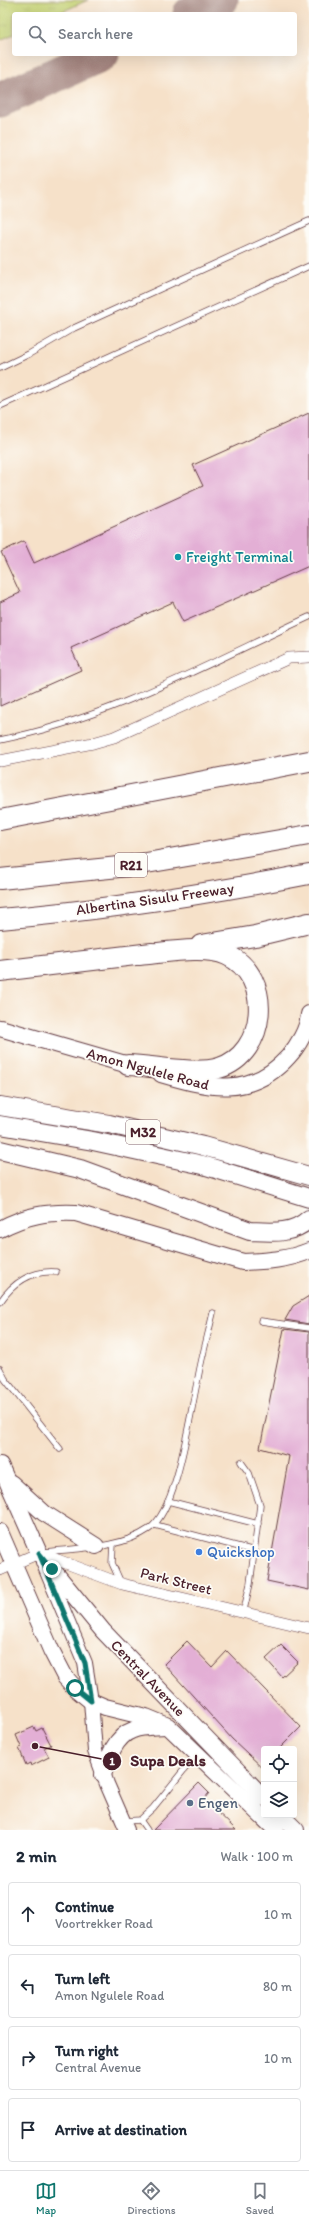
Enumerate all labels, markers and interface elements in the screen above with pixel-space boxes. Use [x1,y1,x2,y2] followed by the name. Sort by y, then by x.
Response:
[12,12,297,56] search box
[26,23,48,45] icon: search
[58,25,133,43] text: Search here
[186,548,294,566] place label: Freight Terminal
[173,552,183,562] marker: Freight Terminal
[115,853,147,877] road number: R21
[75,879,235,919] street label: Albertina Sisulu Freeway
[85,1044,211,1094] street label: Amon Ngulele Road
[126,1120,160,1144] road number: M32
[207,1543,275,1561] place label: Quickshop
[194,1547,204,1557] marker: Quickshop
[43,1560,61,1578] route end
[139,1563,214,1599] street label: Park Street
[107,1636,189,1720] street label: Central Avenue
[66,1679,84,1697] route start
[261,1746,297,1818] map controls
[261,1746,297,1782] button: locate
[102,1747,214,1775] callout: Supa Deals
[130,1751,206,1771] text: Supa Deals
[109,1754,115,1768] text: 1
[261,1782,297,1818] button: layers
[198,1794,238,1812] place label: Engen
[185,1798,195,1808] marker: Engen
[16,1846,56,1866] text: 2 min
[220,1849,293,1864] text: Walk · 100 m
[55,1898,114,1916] text: Continue
[17,1903,39,1925] icon: ahead
[264,1907,292,1922] text: 10 m
[55,1916,153,1931] text: Voortrekker Road
[55,1970,110,1988] text: Turn left
[17,1975,39,1997] icon: left
[263,1979,292,1994] text: 80 m
[55,1988,164,2003] text: Amon Ngulele Road
[55,2042,119,2060] text: Turn right
[17,2047,39,2069] icon: right
[264,2051,292,2066] text: 10 m
[55,2060,141,2075] text: Central Avenue
[17,2119,39,2141] icon: arrive
[55,2121,187,2139] text: Arrive at destination
[35,2180,57,2217] tab: Map
[127,2180,176,2217] tab: Directions
[246,2180,274,2217] tab: Saved

